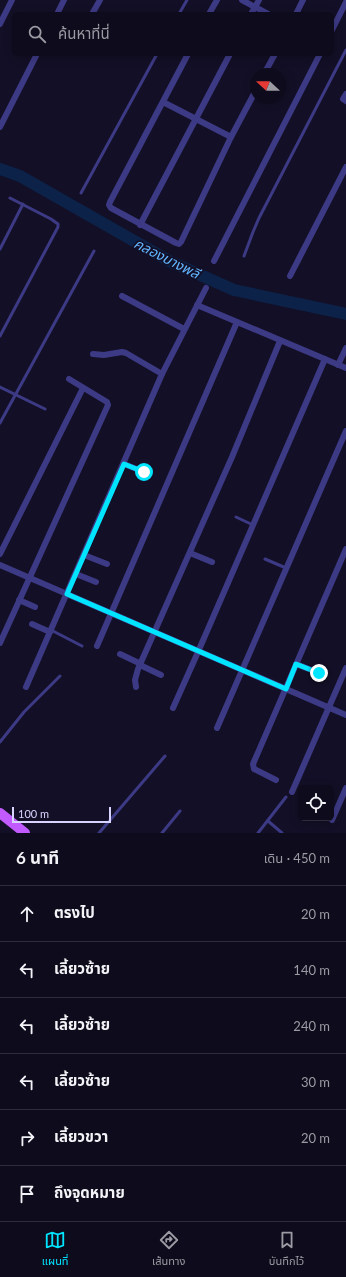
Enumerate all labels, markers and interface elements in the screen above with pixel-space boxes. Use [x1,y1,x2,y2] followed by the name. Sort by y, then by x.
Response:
[12,12,334,56] search box
[26,23,48,45] icon: search
[58,24,110,42] text: ค้นหาที่นี่
[250,68,286,104] north arrow
[131,234,204,283] water label: คลองบางพลี
[135,463,153,481] route start
[310,664,328,682] route end
[298,785,334,821] map controls
[298,785,334,821] button: locate
[12,805,111,824] scale bar
[18,807,49,820] text: 100 m
[16,847,59,868] text: 6 นาที
[264,850,330,866] text: เดิน · 450 m
[16,903,38,925] icon: ahead
[54,903,95,921] text: ตรงไป
[301,906,330,922] text: 20 m
[16,959,38,981] icon: left
[54,959,110,977] text: เลี้ยวซ้าย
[293,962,330,978] text: 140 m
[16,1015,38,1037] icon: left
[54,1015,110,1033] text: เลี้ยวซ้าย
[293,1018,330,1034] text: 240 m
[16,1071,38,1093] icon: left
[54,1071,110,1089] text: เลี้ยวซ้าย
[301,1074,330,1090] text: 30 m
[16,1127,38,1149] icon: right
[54,1127,108,1145] text: เลี้ยวขวา
[301,1130,330,1146] text: 20 m
[16,1183,38,1205] icon: arrive
[54,1183,125,1201] text: ถึงจุดหมาย
[42,1229,69,1270] tab: แผนที่
[152,1229,185,1270] tab: เส้นทาง
[269,1229,304,1270] tab: บันทึกไว้

